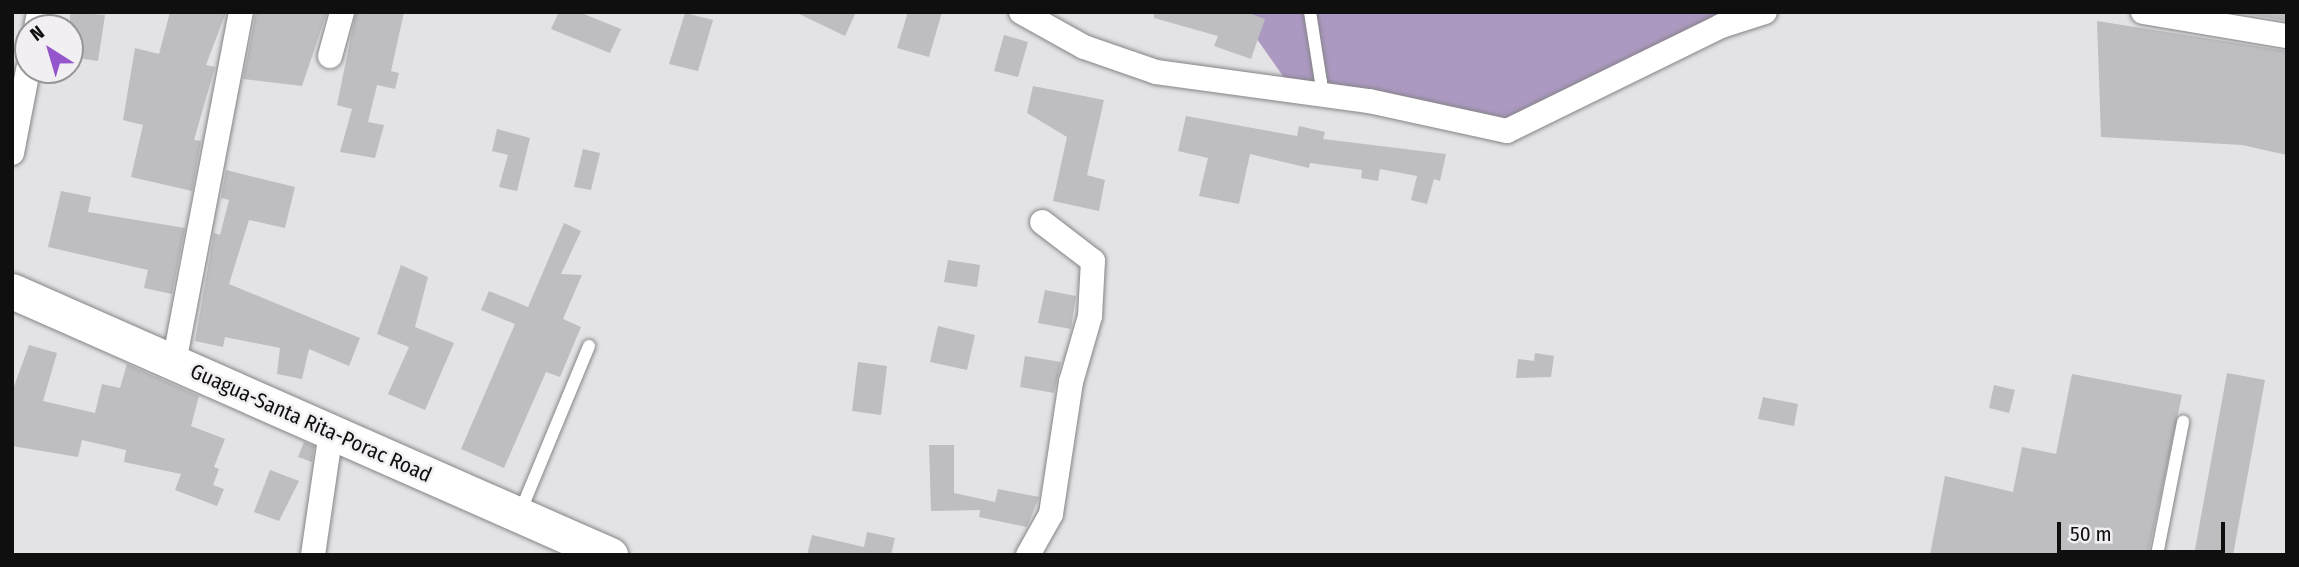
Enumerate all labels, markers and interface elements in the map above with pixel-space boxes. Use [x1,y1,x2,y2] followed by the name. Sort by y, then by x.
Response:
[14,14,84,84] north arrow
[26,21,49,46] text: N
[186,358,436,488] street label: Guagua-Santa Rita-Porac Road
[2061,508,2229,552] scale bar
[2070,521,2112,547] text: 50 m

